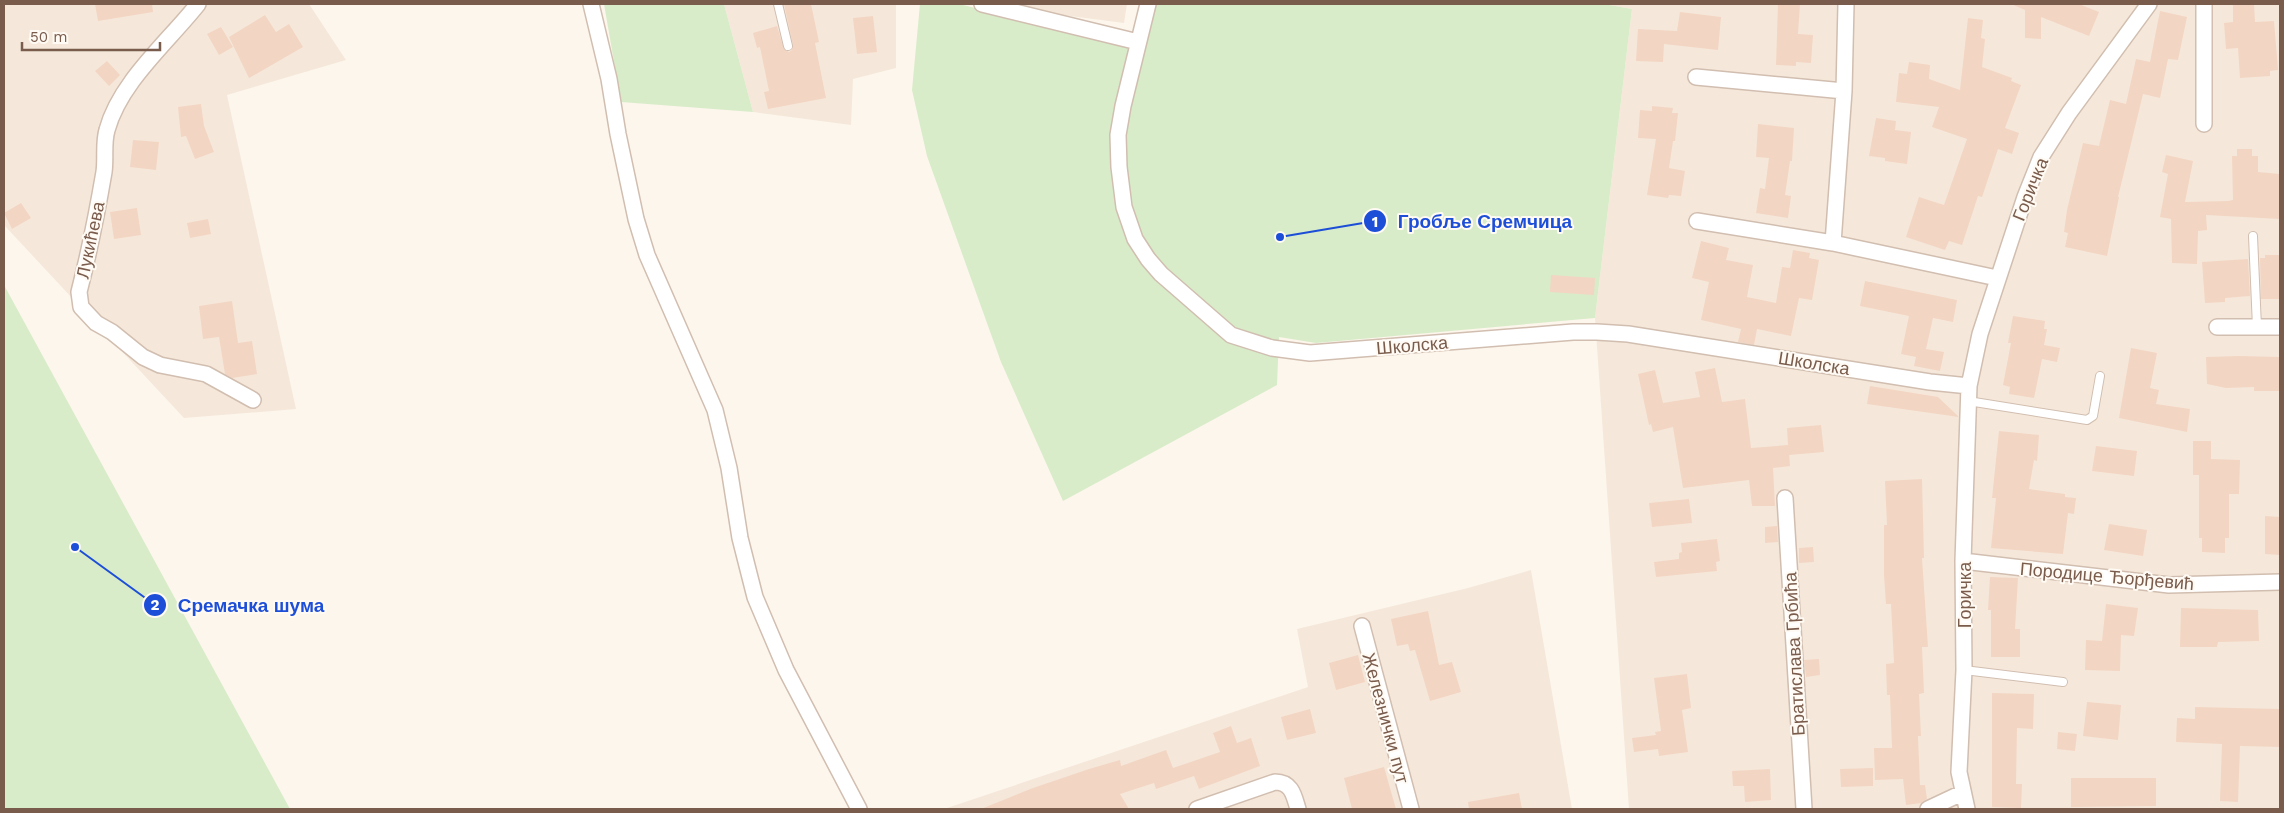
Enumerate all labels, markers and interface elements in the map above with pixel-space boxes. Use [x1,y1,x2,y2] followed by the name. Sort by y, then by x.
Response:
[22,20,160,52] scale bar
[30,28,67,46] text: 50 m
[2008,153,2053,224] street label: Горичка
[72,199,109,280] street label: Лукићева
[1363,204,1582,238] callout: Гробље Сремчица
[1398,210,1573,233] text: Гробље Сремчица
[1372,213,1378,231] text: 1
[1375,331,1450,359] street label: Школска
[1777,347,1852,379] street label: Школска
[2019,558,2195,594] street label: Породице Ђорђевић
[1954,561,1975,628] street label: Горичка
[1779,571,1809,736] street label: Братислава Грбића
[142,588,334,622] callout: Сремачка шума
[178,594,325,617] text: Сремачка шума
[151,596,160,614] text: 2
[1358,650,1414,786] street label: Железнички пут

